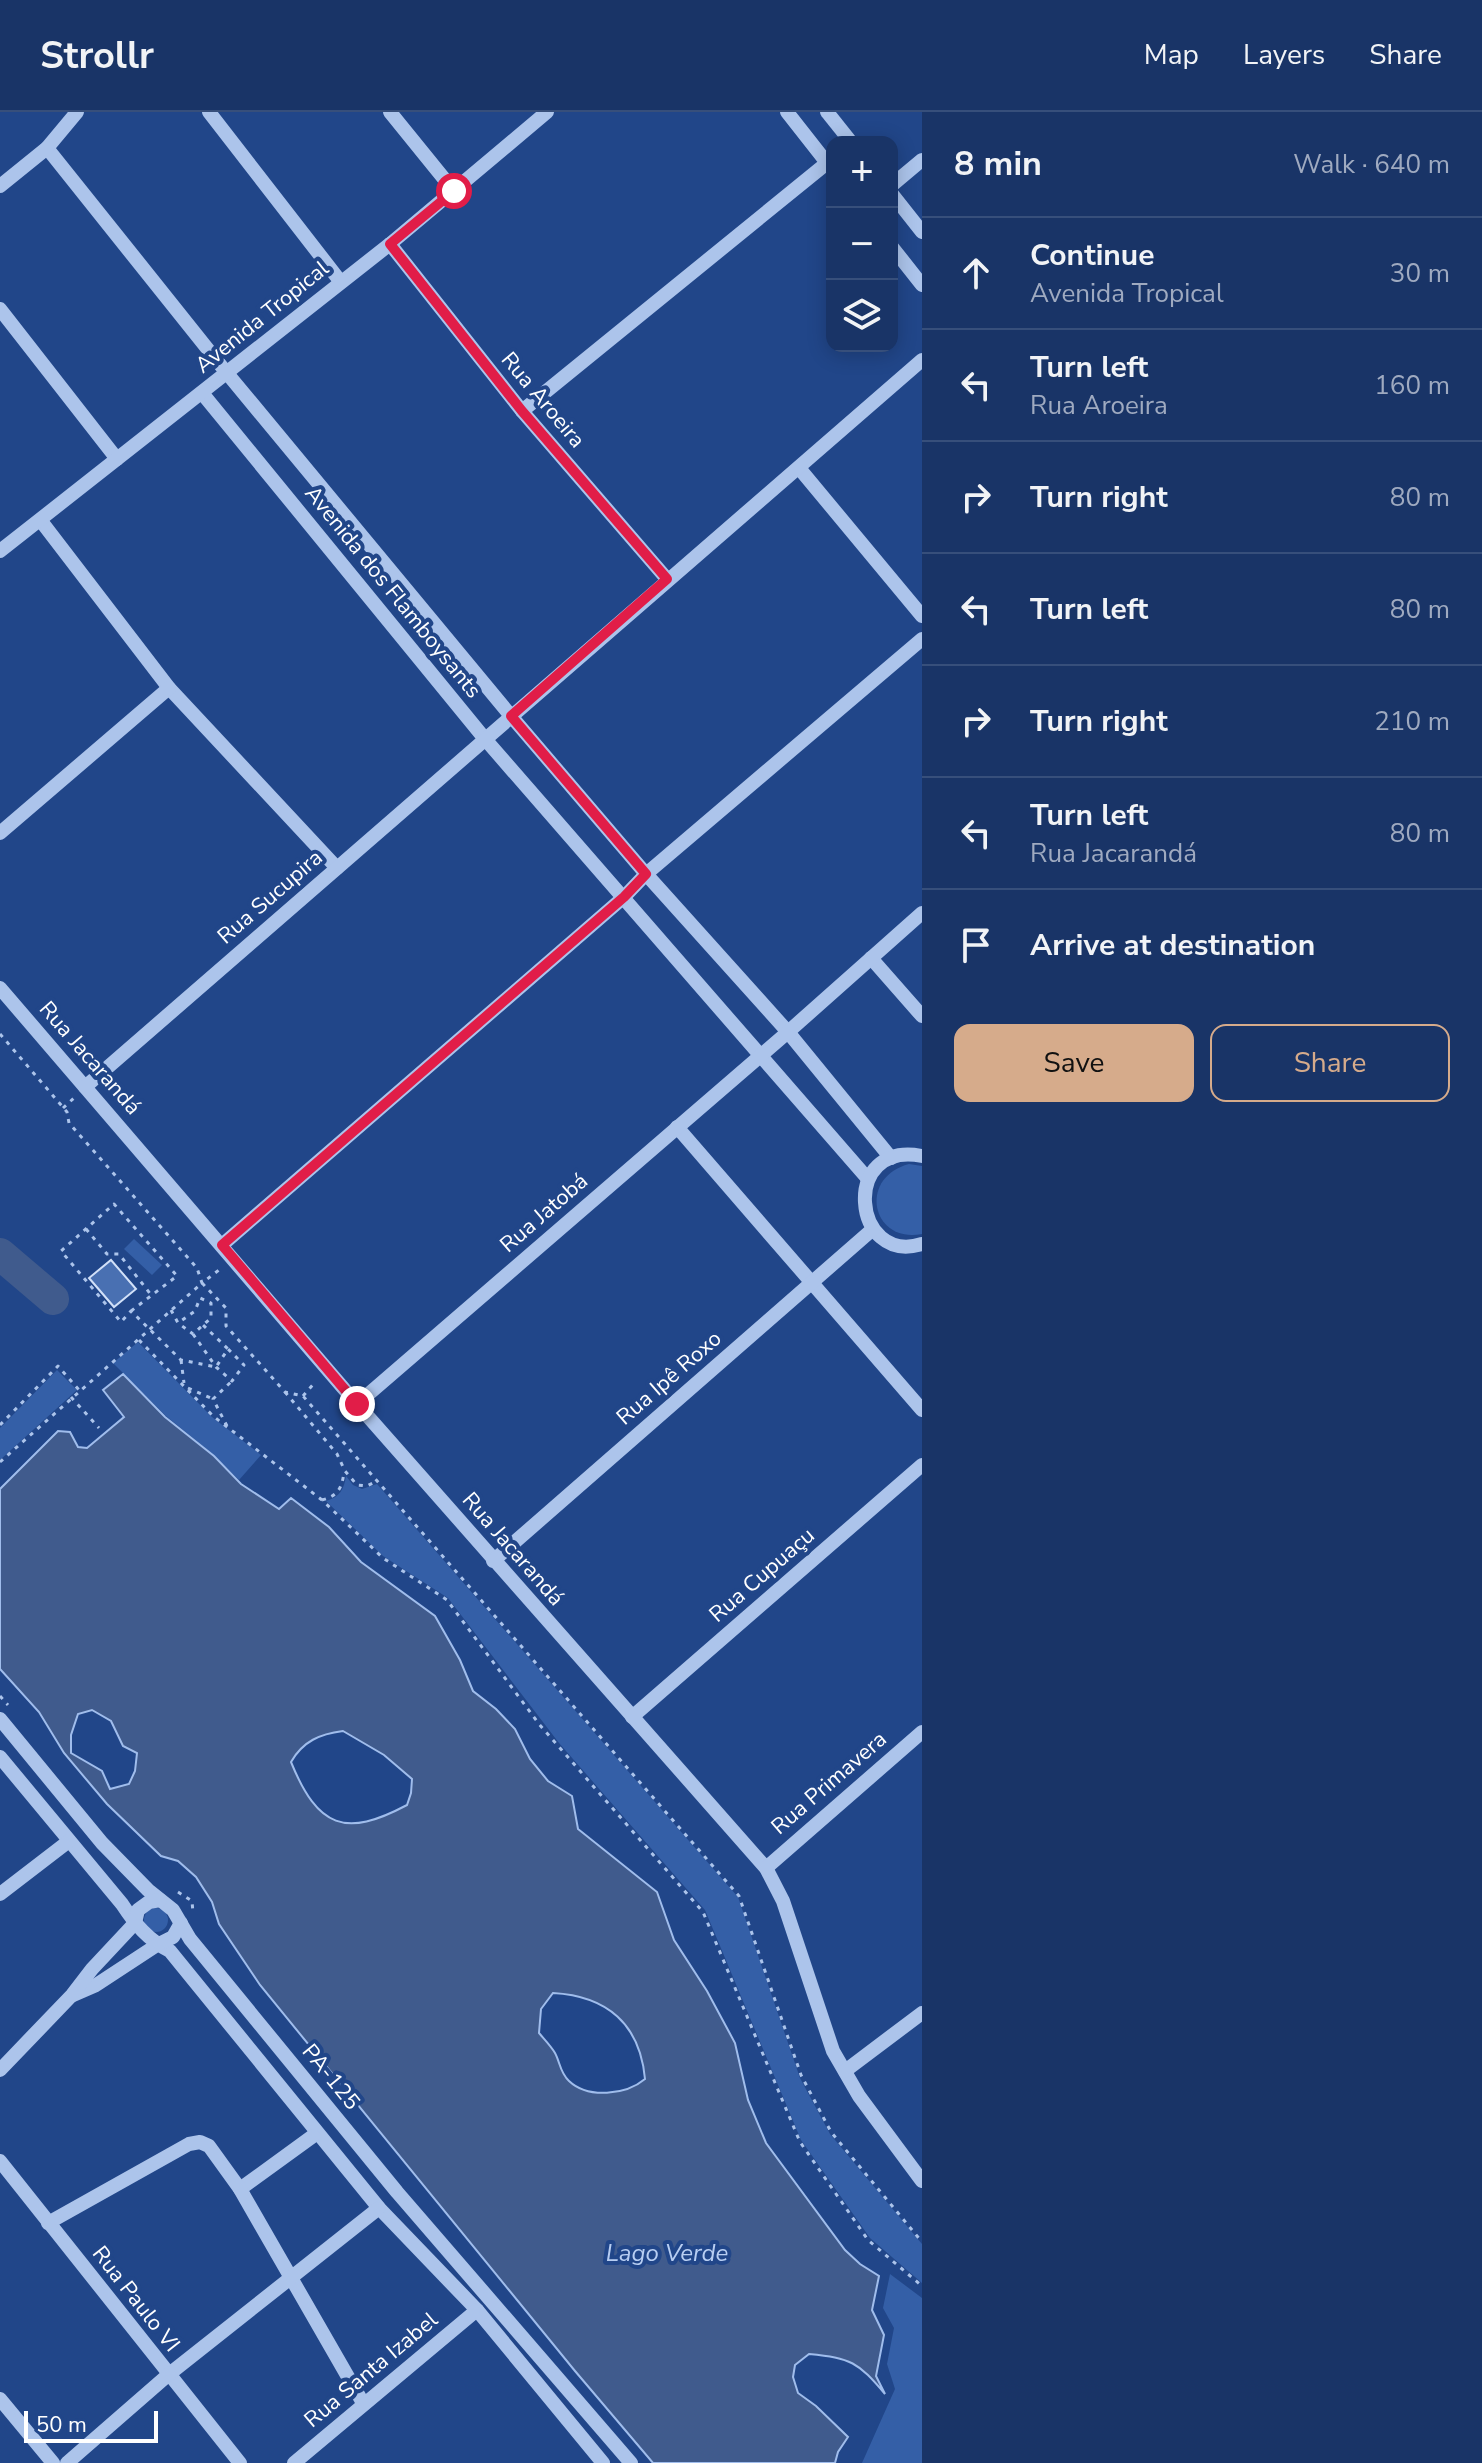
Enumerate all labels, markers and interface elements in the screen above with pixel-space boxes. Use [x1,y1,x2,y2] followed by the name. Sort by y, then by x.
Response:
[40,30,154,81] text: Strollr
[1144,36,1199,74] text: Map
[1243,36,1325,74] text: Layers
[1369,36,1442,74] text: Share
[826,136,898,352] map controls
[826,136,898,208] button: +
[954,141,1042,187] text: 8 min
[1293,147,1450,182] text: Walk · 640 m
[436,173,472,209] route start
[826,208,898,280] button: −
[1030,235,1155,276] text: Continue
[954,251,998,295] icon: ahead
[189,253,335,380] street label: Avenida Tropical
[1390,256,1450,291] text: 30 m
[1030,276,1224,311] text: Avenida Tropical
[826,280,898,352] button: layers
[494,346,592,454] street label: Rua Aroeira
[1030,347,1148,388] text: Turn left
[954,363,998,407] icon: left
[1374,368,1450,403] text: 160 m
[1030,388,1168,423] text: Rua Aroeira
[954,475,998,519] icon: right
[1030,477,1168,518] text: Turn right
[298,479,488,705] street label: Avenida dos Flamboysants
[1390,480,1450,515] text: 80 m
[954,587,998,631] icon: left
[1030,589,1148,630] text: Turn left
[1390,592,1450,627] text: 80 m
[954,699,998,743] icon: right
[1030,701,1168,742] text: Turn right
[1374,704,1450,739] text: 210 m
[1030,795,1148,836] text: Turn left
[954,811,998,855] icon: left
[1390,816,1450,851] text: 80 m
[1030,836,1197,871] text: Rua Jacarandá
[211,843,329,951] street label: Rua Sucupira
[954,923,998,967] icon: arrive
[1030,925,1315,966] text: Arrive at destination
[32,995,148,1121] street label: Rua Jacarandá
[954,1024,1194,1102] button: Save
[1210,1024,1450,1102] button: Share
[494,1166,594,1260] street label: Rua Jatobá
[610,1324,728,1432] street label: Rua Ipê Roxo
[339,1386,375,1422] route end
[455,1486,571,1612] street label: Rua Jacarandá
[703,1521,821,1629] street label: Rua Cupuaçu
[765,1725,893,1841] street label: Rua Primavera
[295,2038,367,2116] street label: PA-125
[606,2237,728,2269] water label: Lago Verde
[85,2240,187,2358] street label: Rua Paulo VI
[298,2305,444,2435] street label: Rua Santa Izabel
[24,2407,158,2443] scale bar
[36,2410,87,2440] text: 50 m

